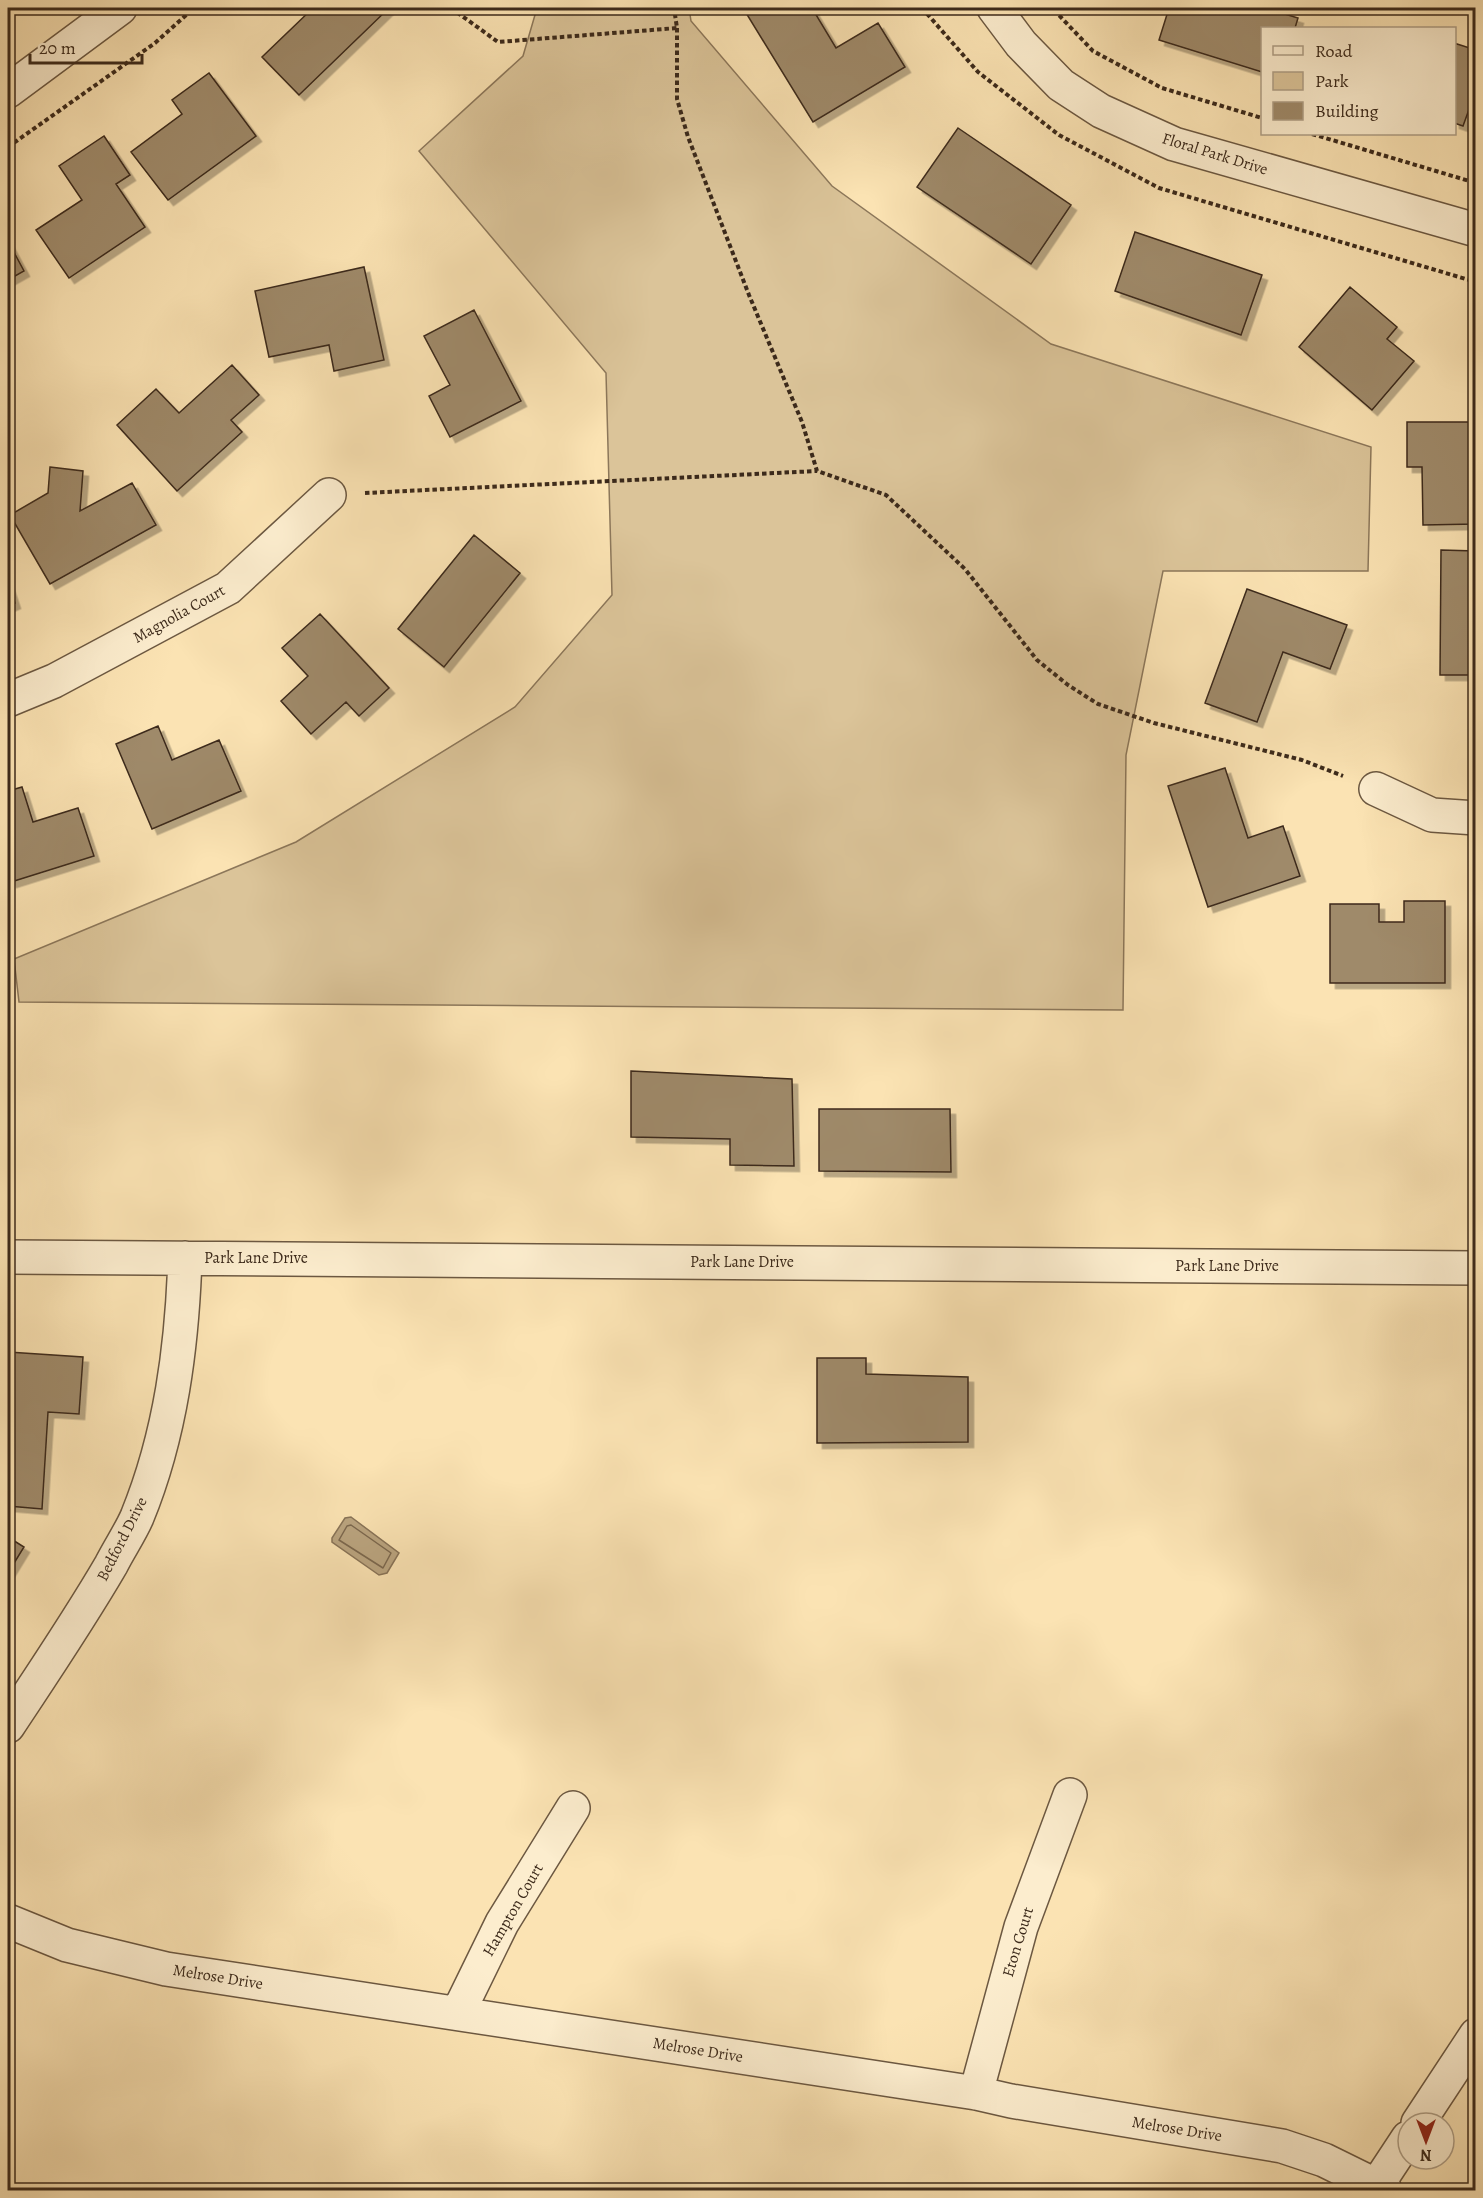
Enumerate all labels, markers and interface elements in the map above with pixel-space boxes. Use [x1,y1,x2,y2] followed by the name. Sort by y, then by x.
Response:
[30,27,142,65] scale bar
[1261,27,1456,135] legend
[39,36,76,60] text: 20 m
[1315,39,1353,63] text: Road
[1315,69,1349,93] text: Park
[1315,99,1379,123] text: Building
[1159,127,1271,181] street label: Floral Park Drive
[129,580,229,648] street label: Magnolia Court
[204,1247,308,1269] street label: Park Lane Drive
[690,1251,794,1273] street label: Park Lane Drive
[1175,1255,1279,1277] street label: Park Lane Drive
[91,1493,153,1585] street label: Bedford Drive
[478,1860,548,1960] street label: Hampton Court
[997,1904,1039,1980] street label: Eton Court
[171,1959,265,1995] street label: Melrose Drive
[651,2032,745,2068] street label: Melrose Drive
[1130,2111,1224,2147] street label: Melrose Drive
[1396,2111,1456,2171] north arrow
[1420,2144,1432,2166] text: N

